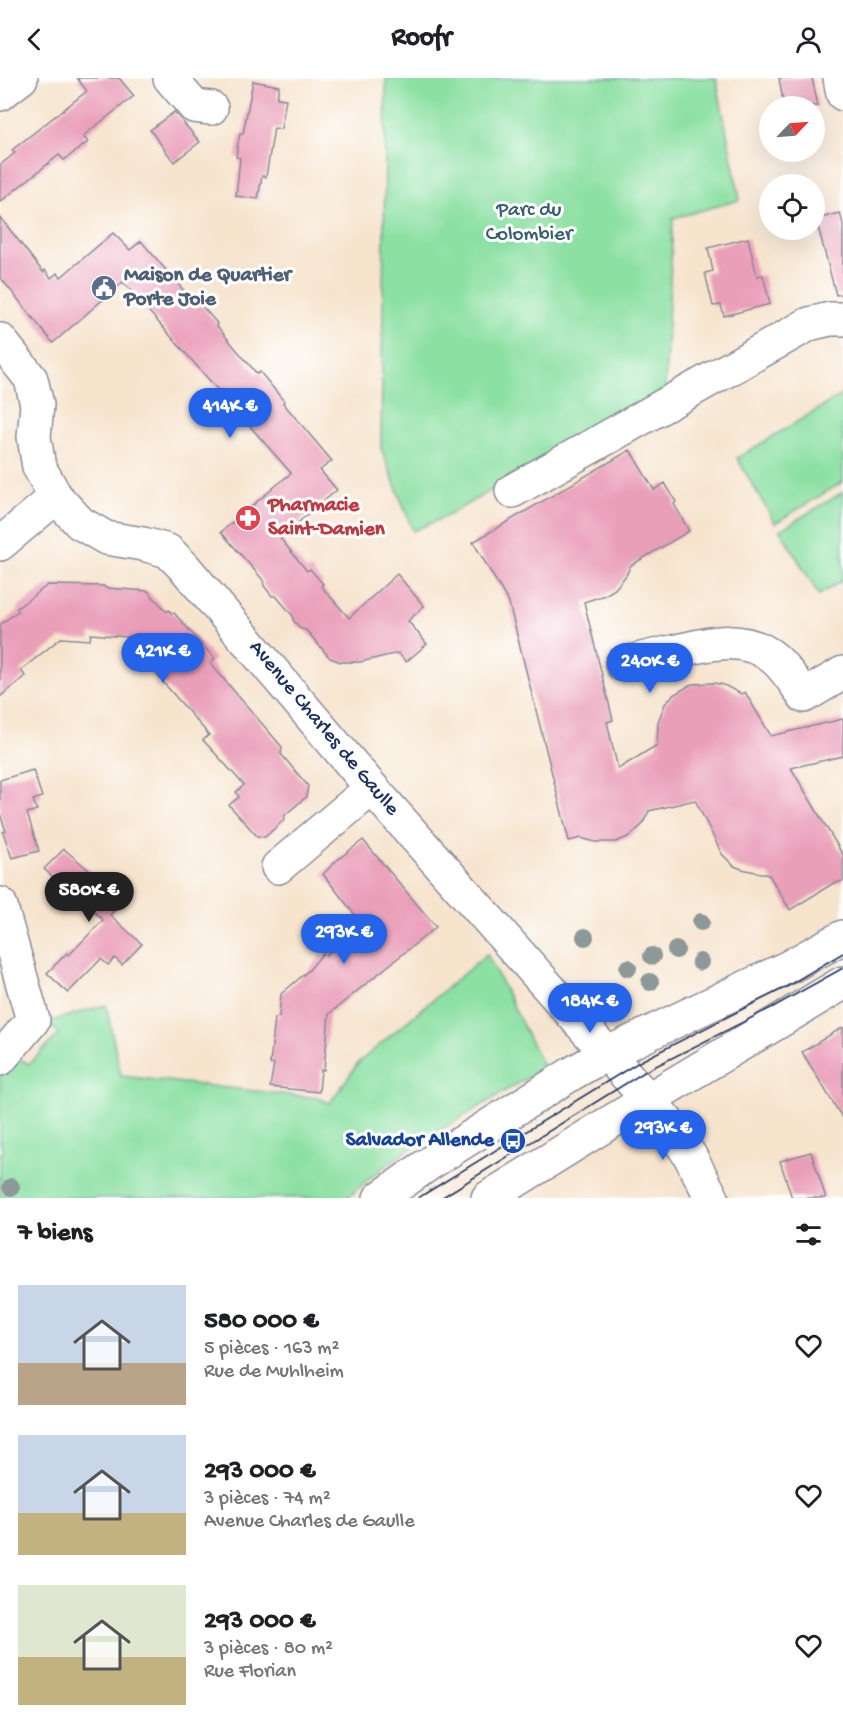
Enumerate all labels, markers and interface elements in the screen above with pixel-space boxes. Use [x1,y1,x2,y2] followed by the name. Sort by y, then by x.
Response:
[18,23,51,56] icon: back
[392,23,452,55] text: Roofr
[792,23,825,56] icon: person
[759,96,825,162] north arrow
[759,96,825,240] map controls
[759,174,825,240] button: locate
[486,199,574,248] park label: Parc du Colombier
[123,264,293,313] place label: Maison de Quartier Porte Joie
[89,273,119,303] public building icon: Maison de Quartier Porte Joie
[181,388,279,439] pin: 414K €
[203,396,257,419] text: 414K €
[267,494,386,543] place label: Pharmacie Saint-Damien
[233,503,263,533] pharmacy icon: Pharmacie Saint-Damien
[114,633,212,684] pin: 421K €
[242,636,404,823] street label: Avenue Charles de Gaulle
[136,641,191,664] text: 421K €
[601,643,699,694] pin: 240K €
[621,651,679,674] text: 240K €
[40,872,138,923] pin: 580K €
[59,880,119,903] text: 580K €
[295,914,393,965] pin: 293K €
[315,922,373,945] text: 293K €
[541,983,639,1034] pin: 184K €
[562,991,618,1014] text: 184K €
[614,1110,712,1161] pin: 293K €
[634,1118,692,1141] text: 293K €
[498,1126,528,1156] bus stop icon: Salvador Allende
[346,1129,495,1154] place label: Salvador Allende
[792,1218,825,1251] icon: filters
[18,1219,92,1250] text: 7 biens
[204,1307,319,1338] text: 580 000 €
[66,1309,138,1381] icon: home
[792,1329,825,1362] icon: heart
[204,1338,339,1361] text: 5 pièces · 163 m²
[204,1361,344,1384] text: Rue de Muhlheim
[204,1457,315,1488] text: 293 000 €
[66,1459,138,1531] icon: home
[792,1479,825,1512] icon: heart
[204,1488,331,1511] text: 3 pièces · 74 m²
[204,1511,415,1534] text: Avenue Charles de Gaulle
[204,1607,315,1638] text: 293 000 €
[66,1609,138,1681] icon: home
[792,1629,825,1662] icon: heart
[204,1638,333,1661] text: 3 pièces · 80 m²
[204,1661,296,1684] text: Rue Florian

